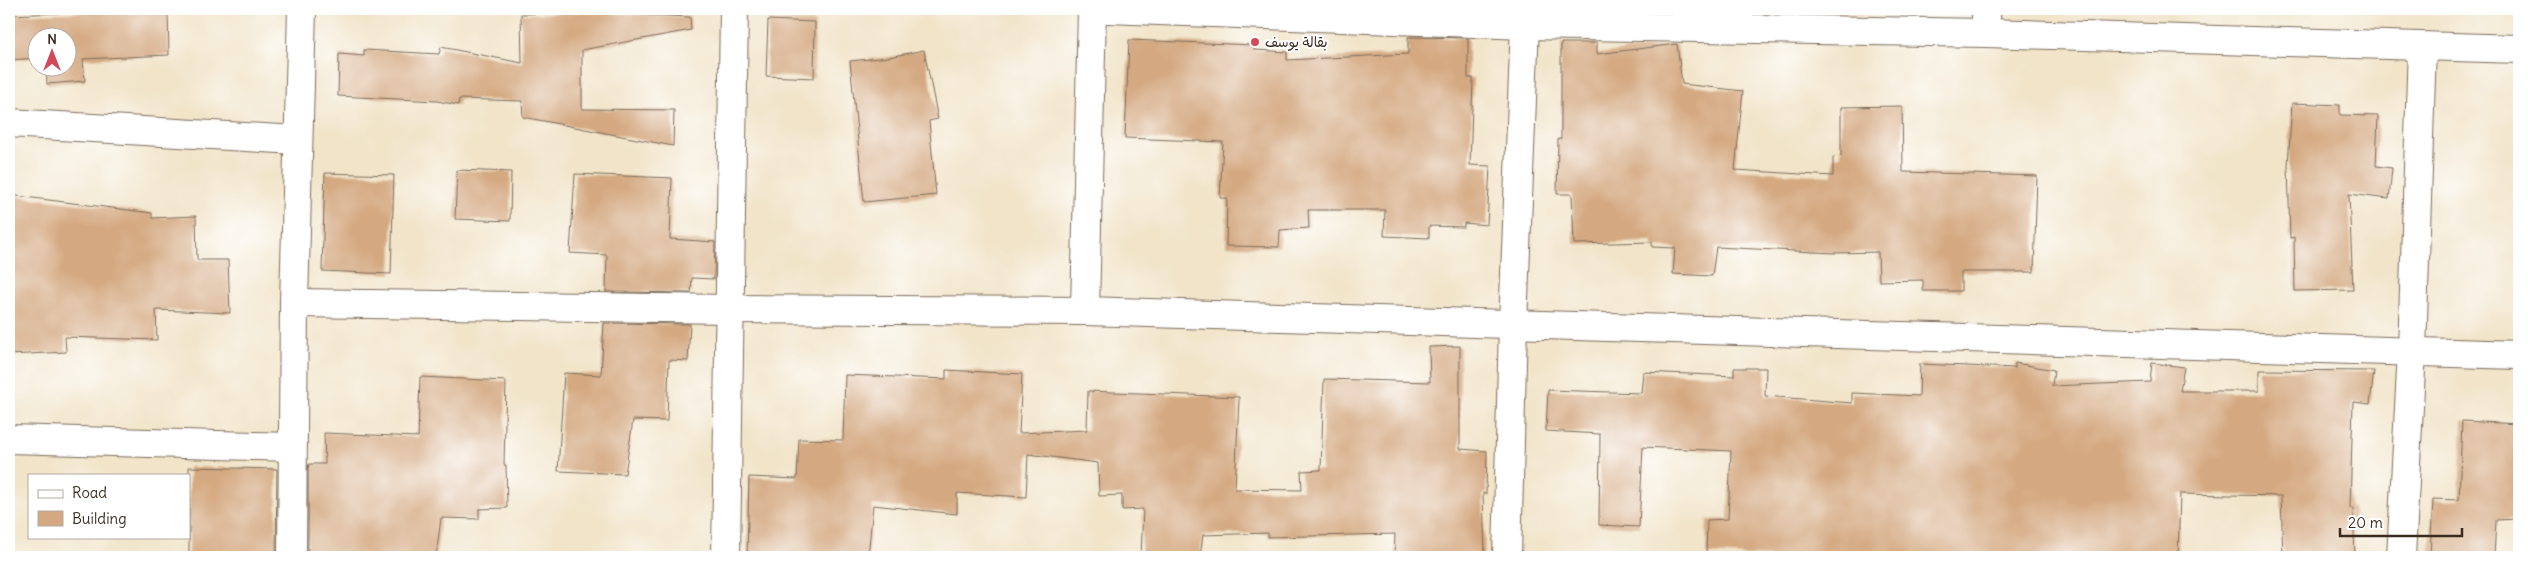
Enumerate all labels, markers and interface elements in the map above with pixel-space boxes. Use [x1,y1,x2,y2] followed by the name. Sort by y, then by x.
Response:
[28,28,78,78] north arrow
[47,30,57,48] text: N
[1265,33,1328,51] place label: بقالة يوسف
[1249,36,1261,48] marker: بقالة يوسف
[28,474,190,538] legend
[72,483,107,502] text: Road
[2340,506,2463,538] scale bar
[72,509,127,528] text: Building
[2348,513,2383,532] text: 20 m

